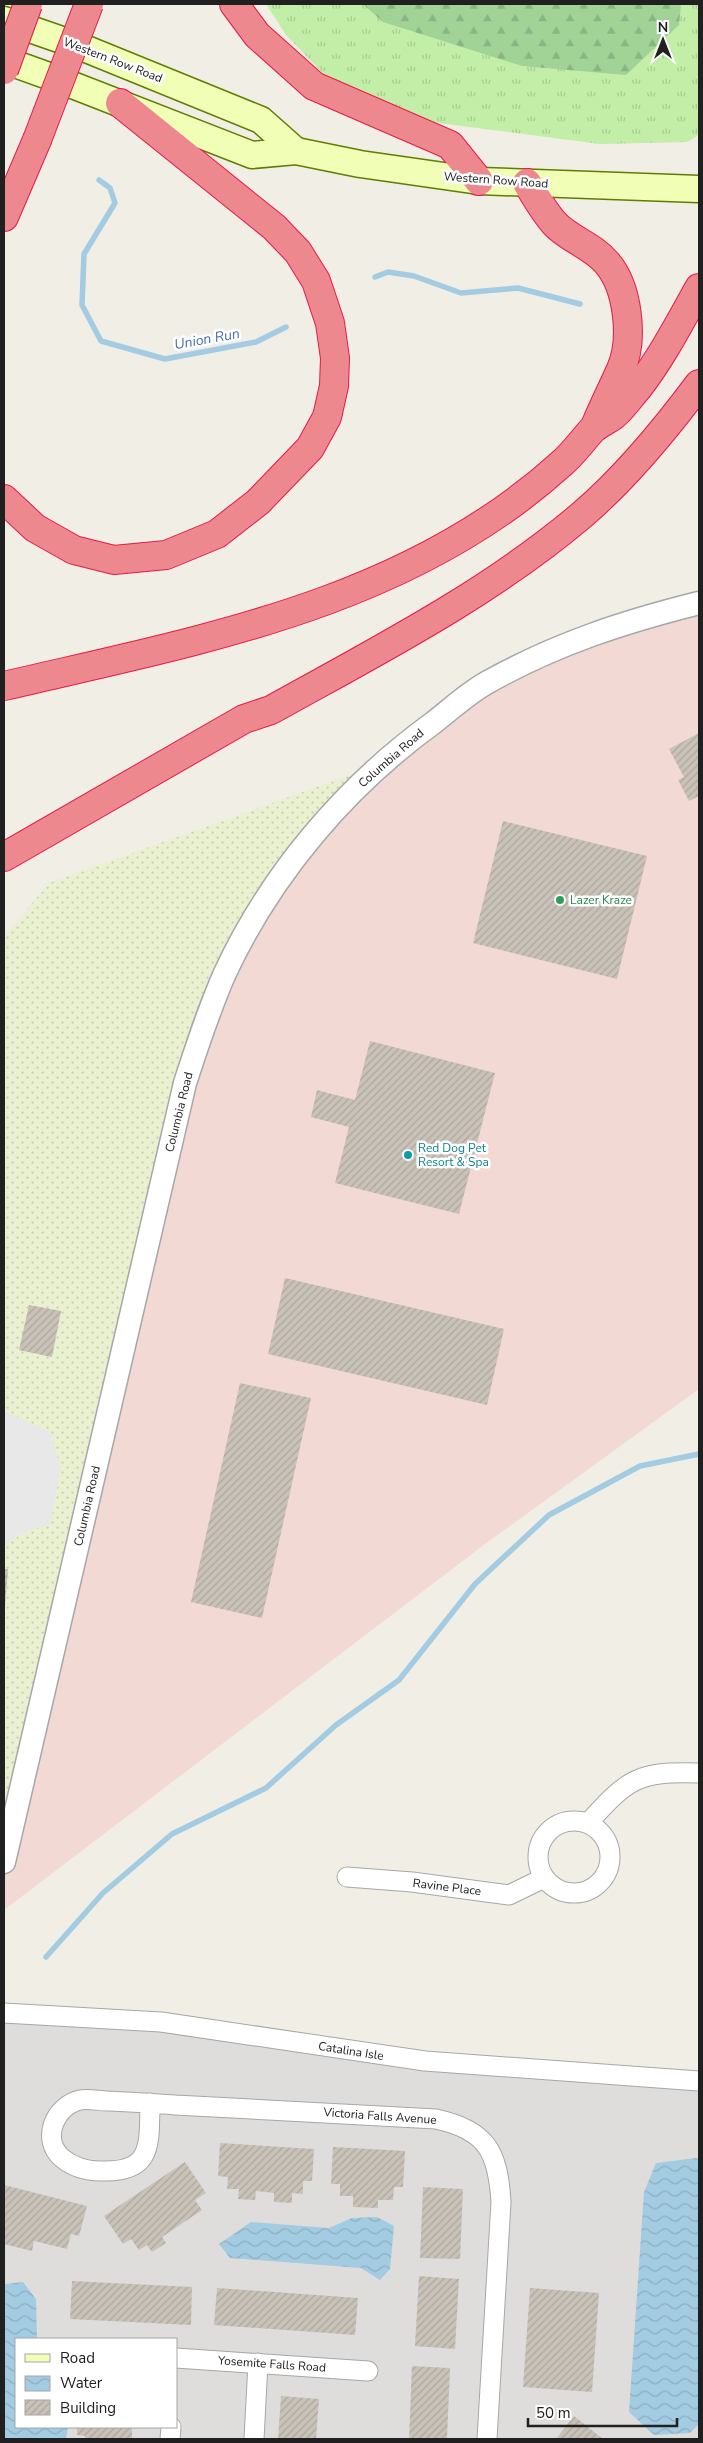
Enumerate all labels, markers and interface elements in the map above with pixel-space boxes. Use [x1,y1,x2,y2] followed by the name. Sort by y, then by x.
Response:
[638,15,688,65] north arrow
[658,18,668,37] text: N
[61,34,165,86] street label: Western Row Road
[443,168,549,192] street label: Western Row Road
[173,324,241,354] water label: Union Run
[355,725,427,791] street label: Columbia Road
[570,892,632,908] place label: Lazer Kraze
[554,894,566,906] marker: Lazer Kraze
[161,1070,197,1154] street label: Columbia Road
[418,1140,489,1170] place label: Red Dog Pet Resort & Spa
[402,1149,414,1161] marker: Red Dog Pet Resort & Spa
[70,1464,104,1548] street label: Columbia Road
[412,1875,482,1899] street label: Ravine Place
[317,2038,385,2064] street label: Catalina Isle
[322,2104,437,2128] street label: Victoria Falls Avenue
[15,2338,178,2428] legend
[60,2348,95,2368] text: Road
[216,2352,327,2376] street label: Yosemite Falls Road
[60,2373,103,2393] text: Water
[528,2396,677,2428] scale bar
[60,2398,116,2418] text: Building
[536,2403,571,2423] text: 50 m

